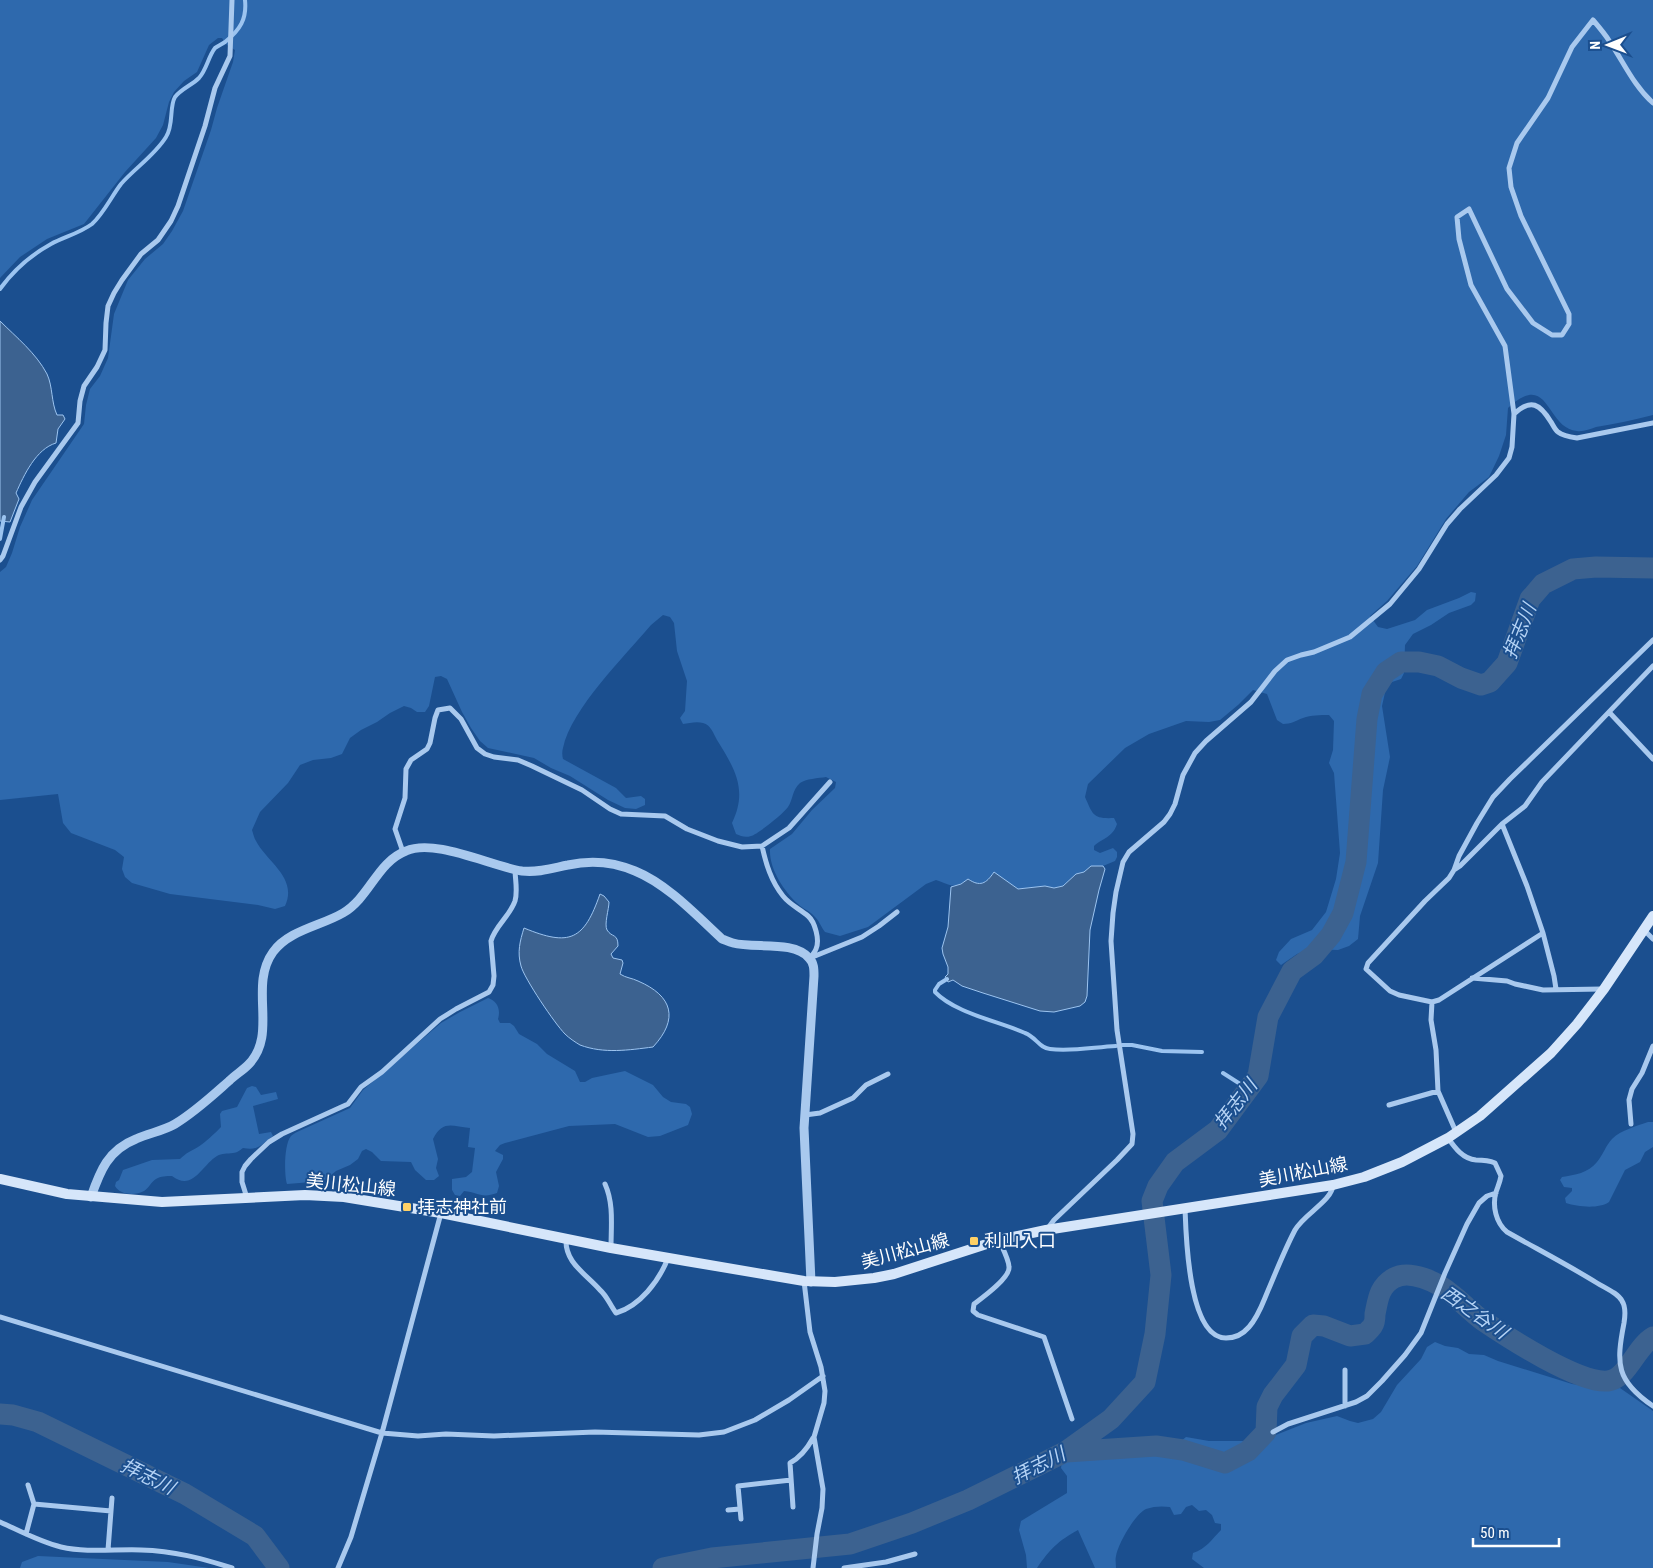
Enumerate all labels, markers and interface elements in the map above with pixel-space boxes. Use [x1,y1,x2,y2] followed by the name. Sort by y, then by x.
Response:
[1583,20,1633,70] north arrow
[1587,41,1603,50] text: N
[1498,599,1542,662] water label: 拝志川
[1209,1073,1263,1134] water label: 拝志川
[1257,1153,1349,1190] street label: 美川松山線
[305,1169,397,1200] street label: 美川松山線
[417,1196,507,1217] place label: 拝志神社前
[401,1201,413,1213] marker: 拝志神社前
[859,1229,951,1272] street label: 美川松山線
[984,1230,1056,1251] place label: 利山入口
[968,1235,980,1247] marker: 利山入口
[1437,1281,1514,1345] water label: 西之谷川
[1008,1441,1071,1489] water label: 拝志川
[117,1454,180,1500] water label: 拝志川
[1473,1516,1559,1548] scale bar
[1480,1524,1510,1542] text: 50 m

